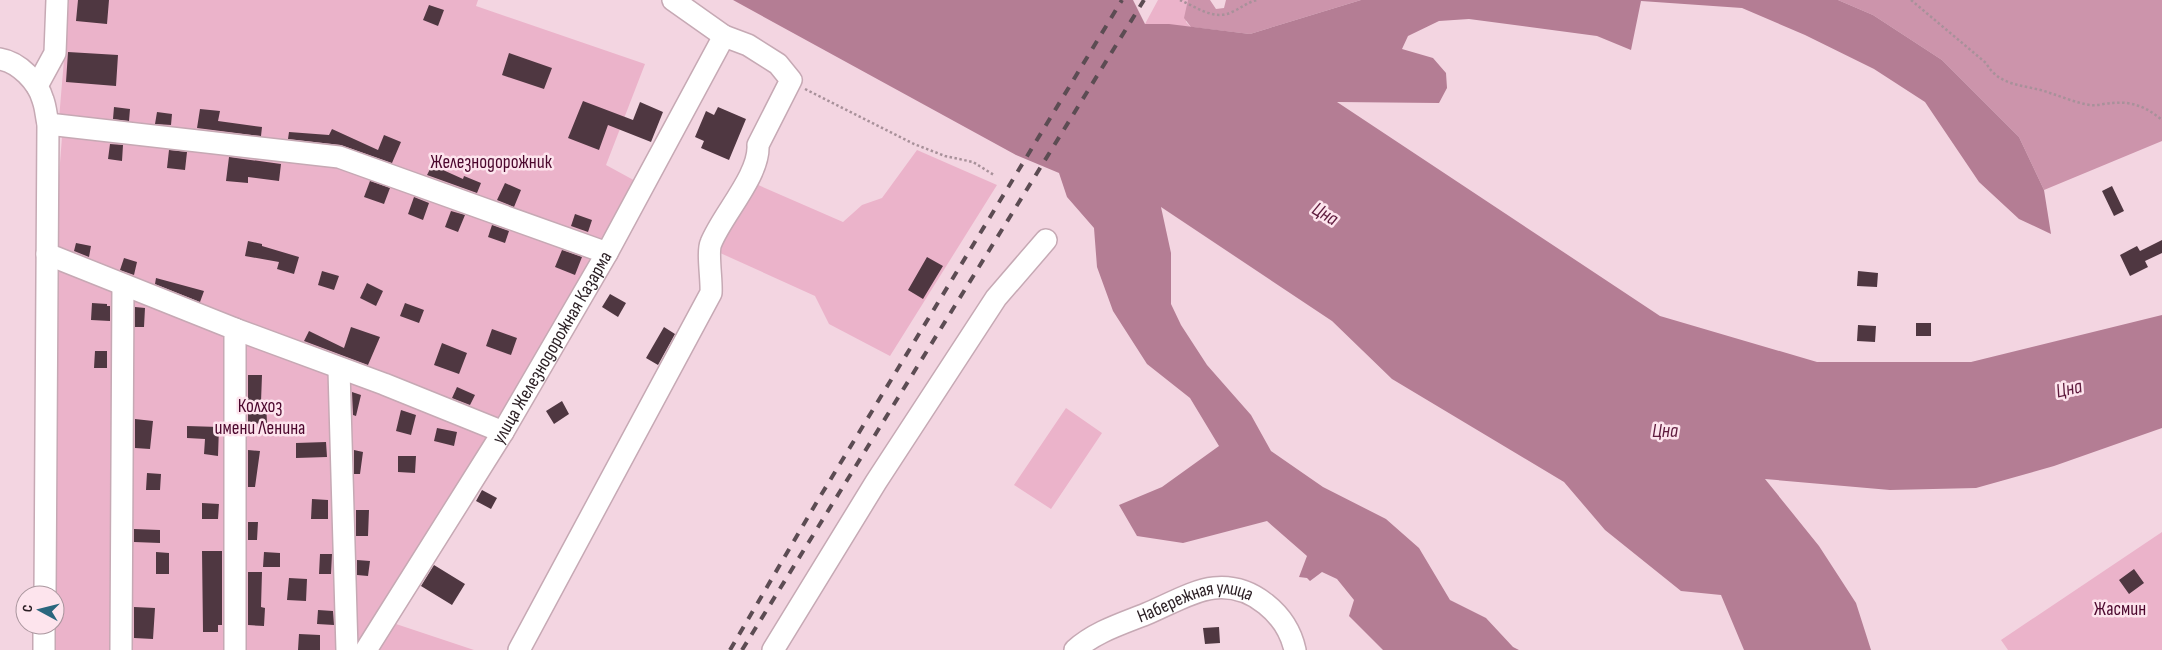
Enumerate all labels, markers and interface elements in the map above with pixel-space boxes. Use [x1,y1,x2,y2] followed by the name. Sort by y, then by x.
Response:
[430,151,553,174] park label: Железнодорожник
[1308,197,1342,231] water label: Цна
[487,247,617,448] street label: улица Железнодорожная Казарма
[2054,374,2084,404] water label: Цна
[215,395,305,440] park label: Колхоз имени Ленина
[1652,419,1678,443] water label: Цна
[1134,576,1257,628] street label: Набережная улица
[15,585,65,635] north arrow
[2094,598,2146,621] park label: Жасмин
[19,604,36,613] text: С

